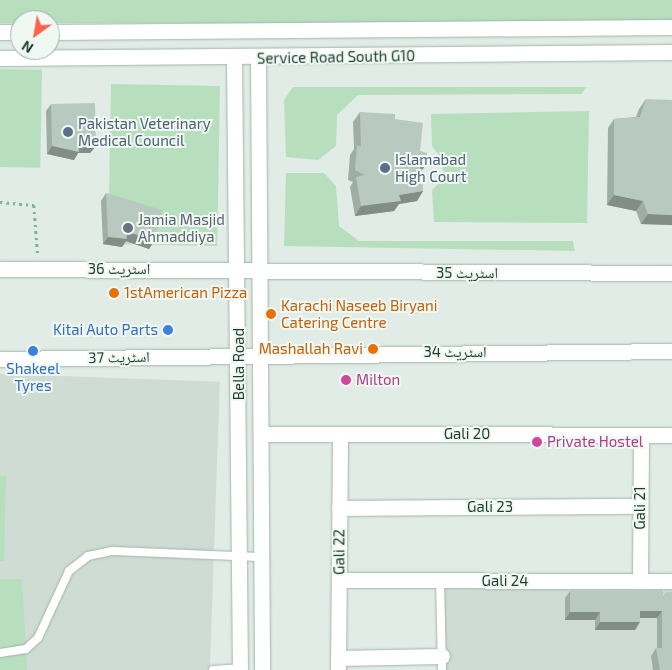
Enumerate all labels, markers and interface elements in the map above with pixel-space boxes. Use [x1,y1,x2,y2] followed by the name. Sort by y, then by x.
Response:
[10,10,60,60] north arrow
[19,37,36,57] text: N
[257,47,415,67] street label: Service Road South G10
[78,114,211,149] place label: Pakistan Veterinary Medical Council
[62,126,74,138] marker: Pakistan Veterinary Medical Council
[395,150,467,185] place label: Islamabad High Court
[379,162,391,174] marker: Islamabad High Court
[138,210,225,245] place label: Jamia Masjid Ahmaddiya
[122,222,134,234] marker: Jamia Masjid Ahmaddiya
[88,260,150,278] street label: اسٹریٹ 36
[436,264,498,282] street label: اسٹریٹ 35
[124,284,247,302] place label: 1stAmerican Pizza
[108,287,120,299] marker: 1stAmerican Pizza
[281,296,437,331] place label: Karachi Naseeb Biryani Catering Centre
[265,308,277,320] marker: Karachi Naseeb Biryani Catering Centre
[53,321,158,339] place label: Kitai Auto Parts
[162,324,174,336] marker: Kitai Auto Parts
[230,328,248,400] street label: Bella Road
[259,340,363,358] place label: Mashallah Ravi
[367,343,379,355] marker: Mashallah Ravi
[423,343,487,361] street label: اسٹریٹ 34
[27,345,39,357] marker: Shakeel Tyres
[88,347,150,367] street label: اسٹریٹ 37
[6,359,60,394] place label: Shakeel Tyres
[356,371,400,389] place label: Milton
[340,374,352,386] marker: Milton
[444,425,490,443] street label: Gali 20
[547,433,643,451] place label: Private Hostel
[531,436,543,448] marker: Private Hostel
[631,486,649,530] street label: Gali 21
[467,498,513,516] street label: Gali 23
[330,529,348,575] street label: Gali 22
[482,572,528,590] street label: Gali 24

